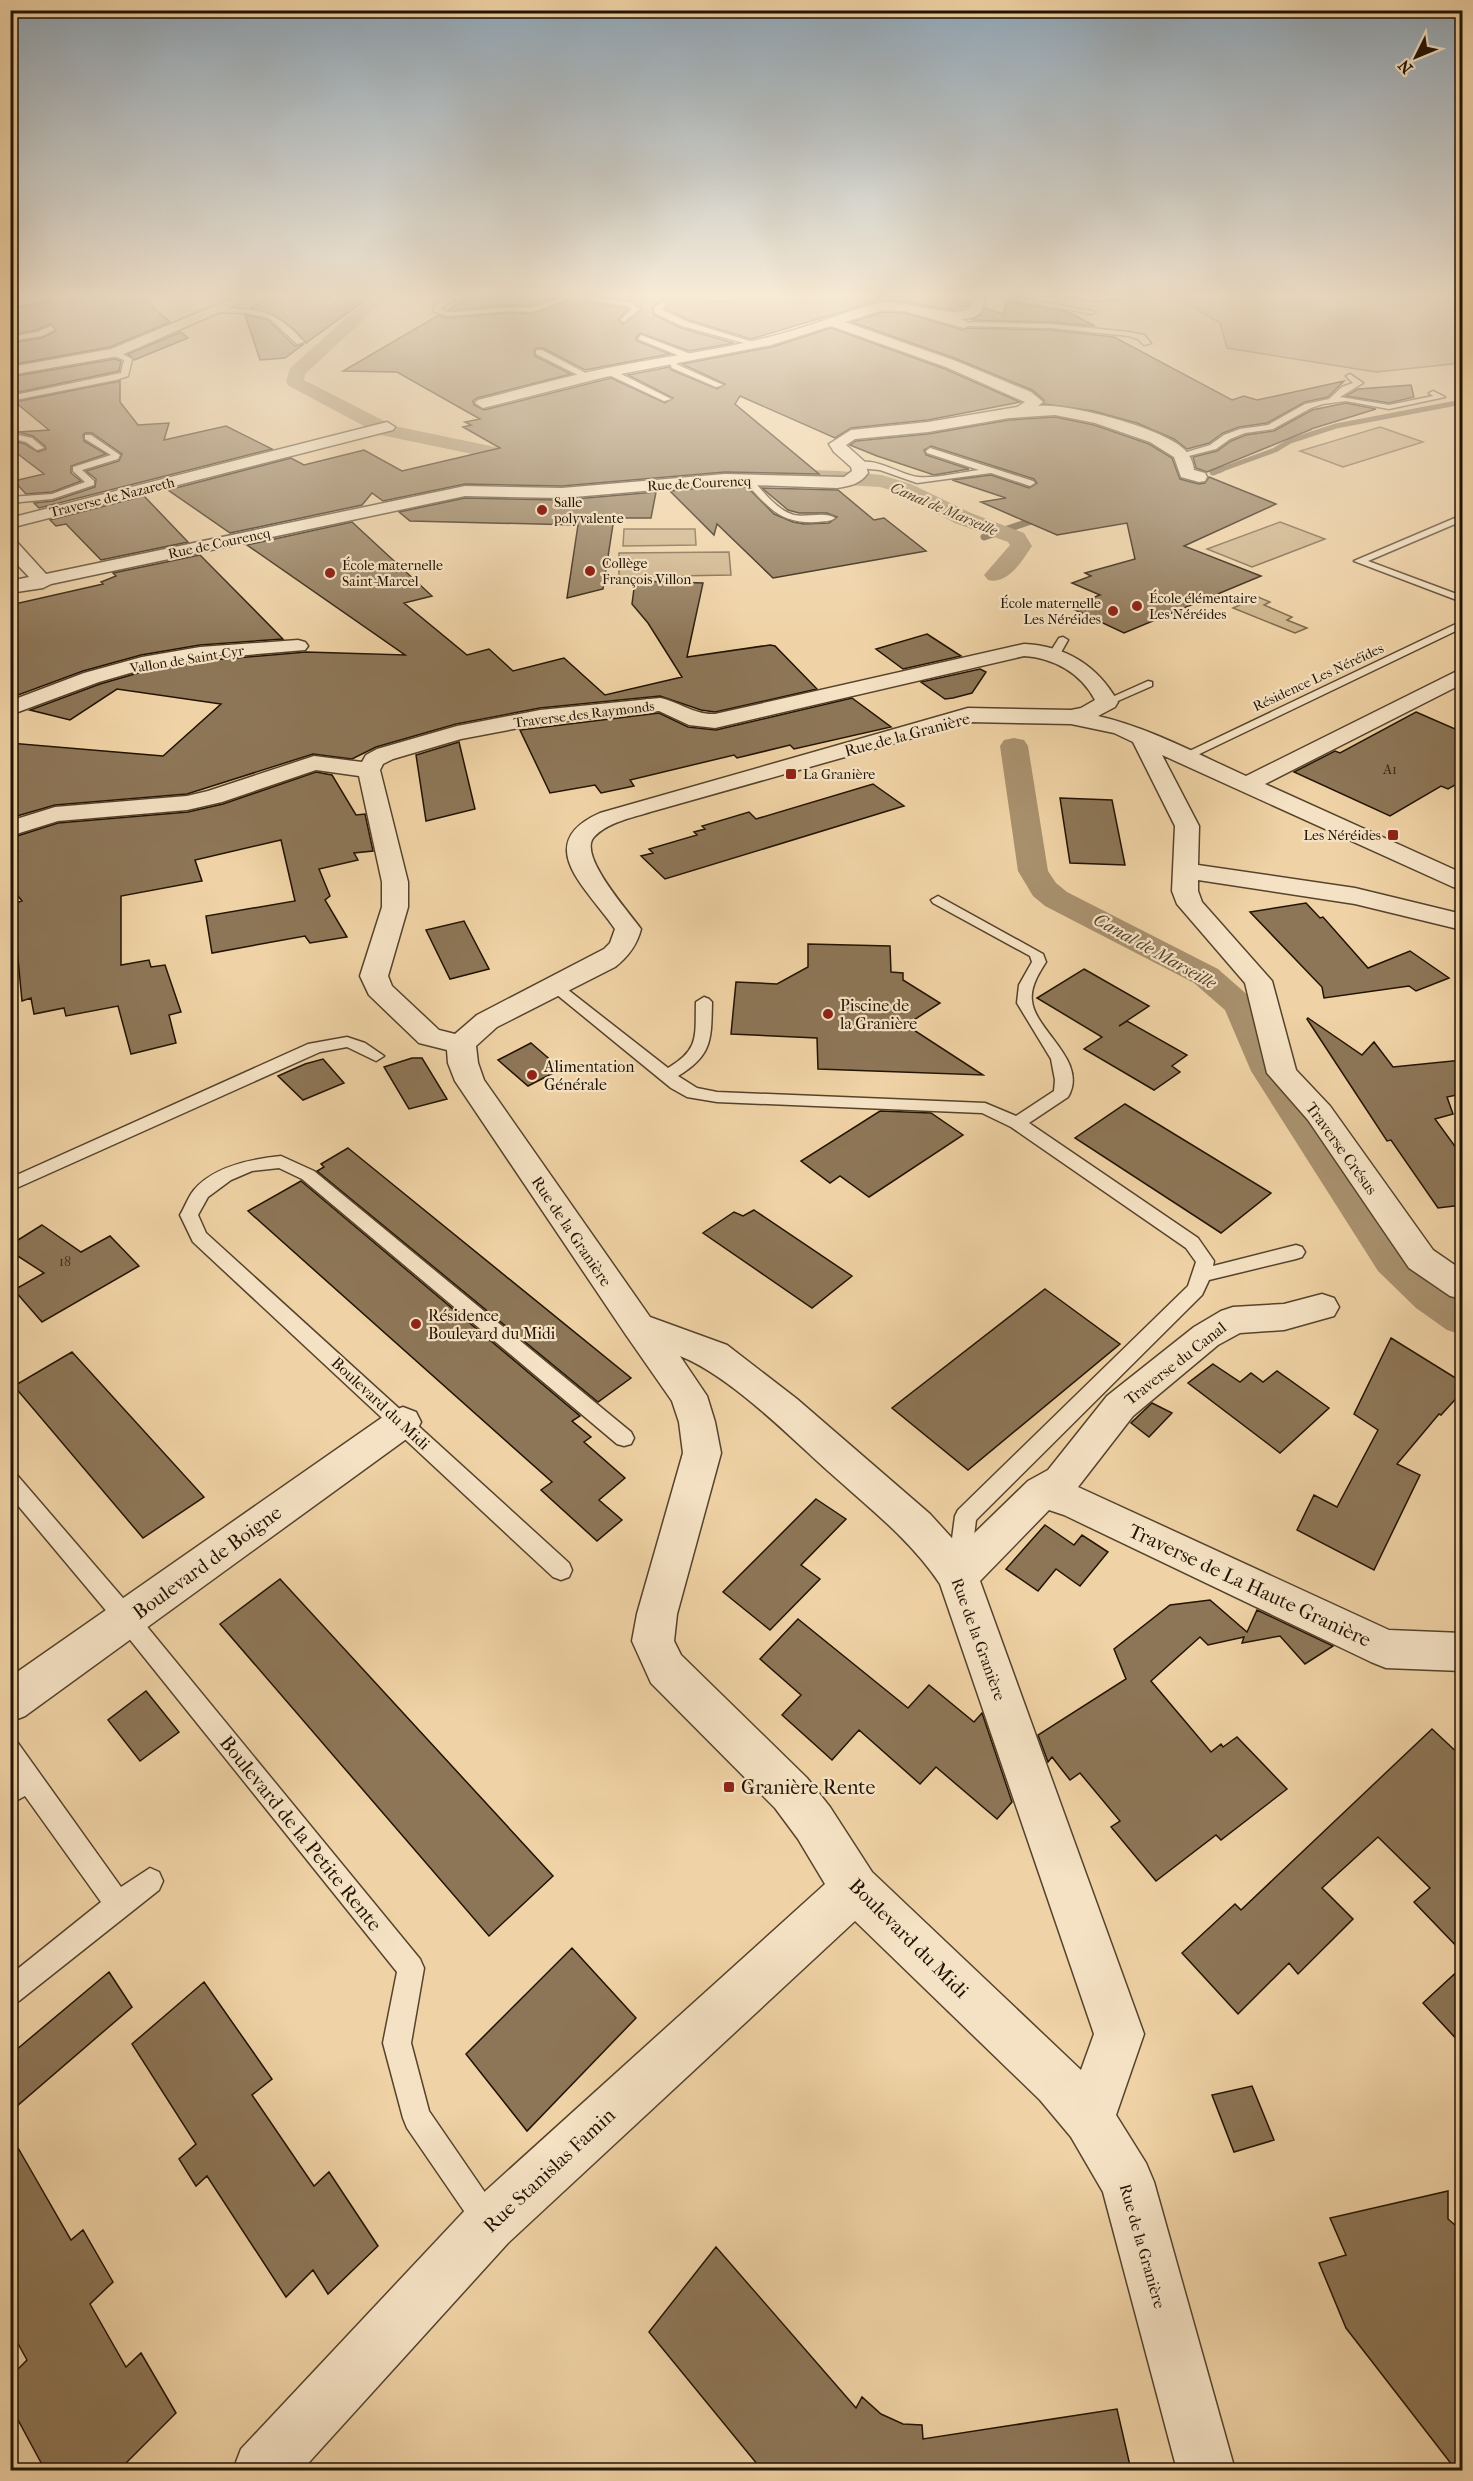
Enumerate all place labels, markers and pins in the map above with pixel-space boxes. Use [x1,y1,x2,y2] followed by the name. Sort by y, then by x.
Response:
[553,494,624,527] place label: Salle polyvalente
[535,503,549,517] marker: Salle polyvalente
[602,555,691,588] place label: Collège François Villon
[342,556,443,590] place label: École maternelle Saint-Marcel
[583,564,597,578] marker: Collège François Villon
[323,566,337,580] marker: École maternelle Saint-Marcel
[1149,589,1257,623] place label: École élémentaire Les Néréides
[1000,594,1101,628] place label: École maternelle Les Néréides
[1130,599,1144,613] marker: École élémentaire Les Néréides
[1106,604,1120,618] marker: École maternelle Les Néréides
[803,766,875,783] place label: La Granière
[784,767,798,781] marker: La Granière
[1304,827,1381,844] place label: Les Néréides
[1386,828,1400,842] marker: Les Néréides
[839,996,917,1033] place label: Piscine de la Granière
[821,1007,835,1021] marker: Piscine de la Granière
[543,1057,635,1094] place label: Alimentation Générale
[525,1068,539,1082] marker: Alimentation Générale
[428,1306,556,1343] place label: Résidence Boulevard du Midi
[409,1317,423,1331] marker: Résidence Boulevard du Midi
[741,1776,875,1799] place label: Granière Rente
[722,1780,736,1794] marker: Granière Rente

